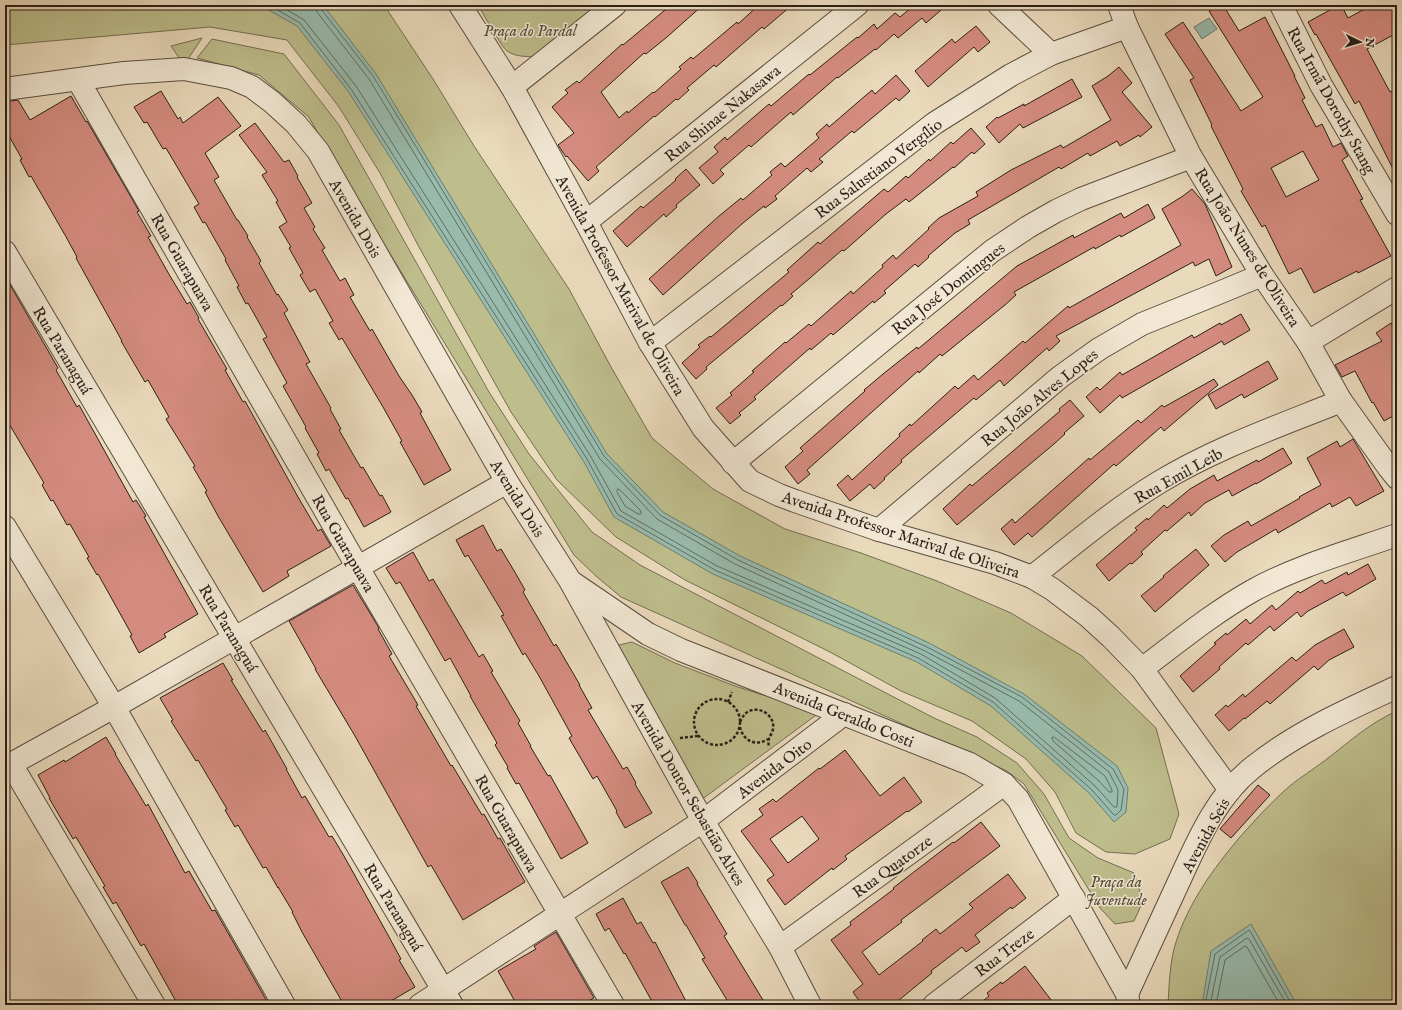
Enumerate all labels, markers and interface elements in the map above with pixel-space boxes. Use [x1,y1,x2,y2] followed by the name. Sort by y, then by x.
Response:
[483,22,578,42] park label: Praça do Pardal
[1340,22,1380,62] north arrow
[1281,24,1379,178] street label: Rua Irmã Dorothy Stang
[1362,36,1376,49] text: N
[661,62,785,168] street label: Rua Shinae Nakasawa
[811,115,947,224] street label: Rua Salustiano Vergílio
[1189,165,1304,331] street label: Rua João Nunes de Oliveira
[550,171,688,400] street label: Avenida Professor Marival de Oliveira
[323,175,385,262] street label: Avenida Dois
[145,211,217,315] street label: Rua Guarapuava
[888,239,1010,340] street label: Rua José Domingues
[27,303,95,399] street label: Rua Paranaguá
[978,345,1103,452] street label: Rua João Alves Lopes
[1131,444,1227,509] street label: Rua Emil Leib
[484,456,548,542] street label: Avenida Dois
[778,488,1022,584] street label: Avenida Professor Marival de Oliveira
[306,492,378,596] street label: Rua Guarapuava
[193,581,261,677] street label: Rua Paranaguá
[769,678,916,753] street label: Avenida Geraldo Costi
[626,697,749,890] street label: Avenida Doutor Sebastião Alves
[733,735,817,805] street label: Avenida Oito
[469,772,541,876] street label: Rua Guarapuava
[1178,795,1236,878] street label: Avenida Seis
[849,832,937,903] street label: Rua Quatorze
[358,860,426,956] street label: Rua Paranaguá
[1085,873,1147,911] park label: Praça da Juventude
[972,925,1039,982] street label: Rua Treze

